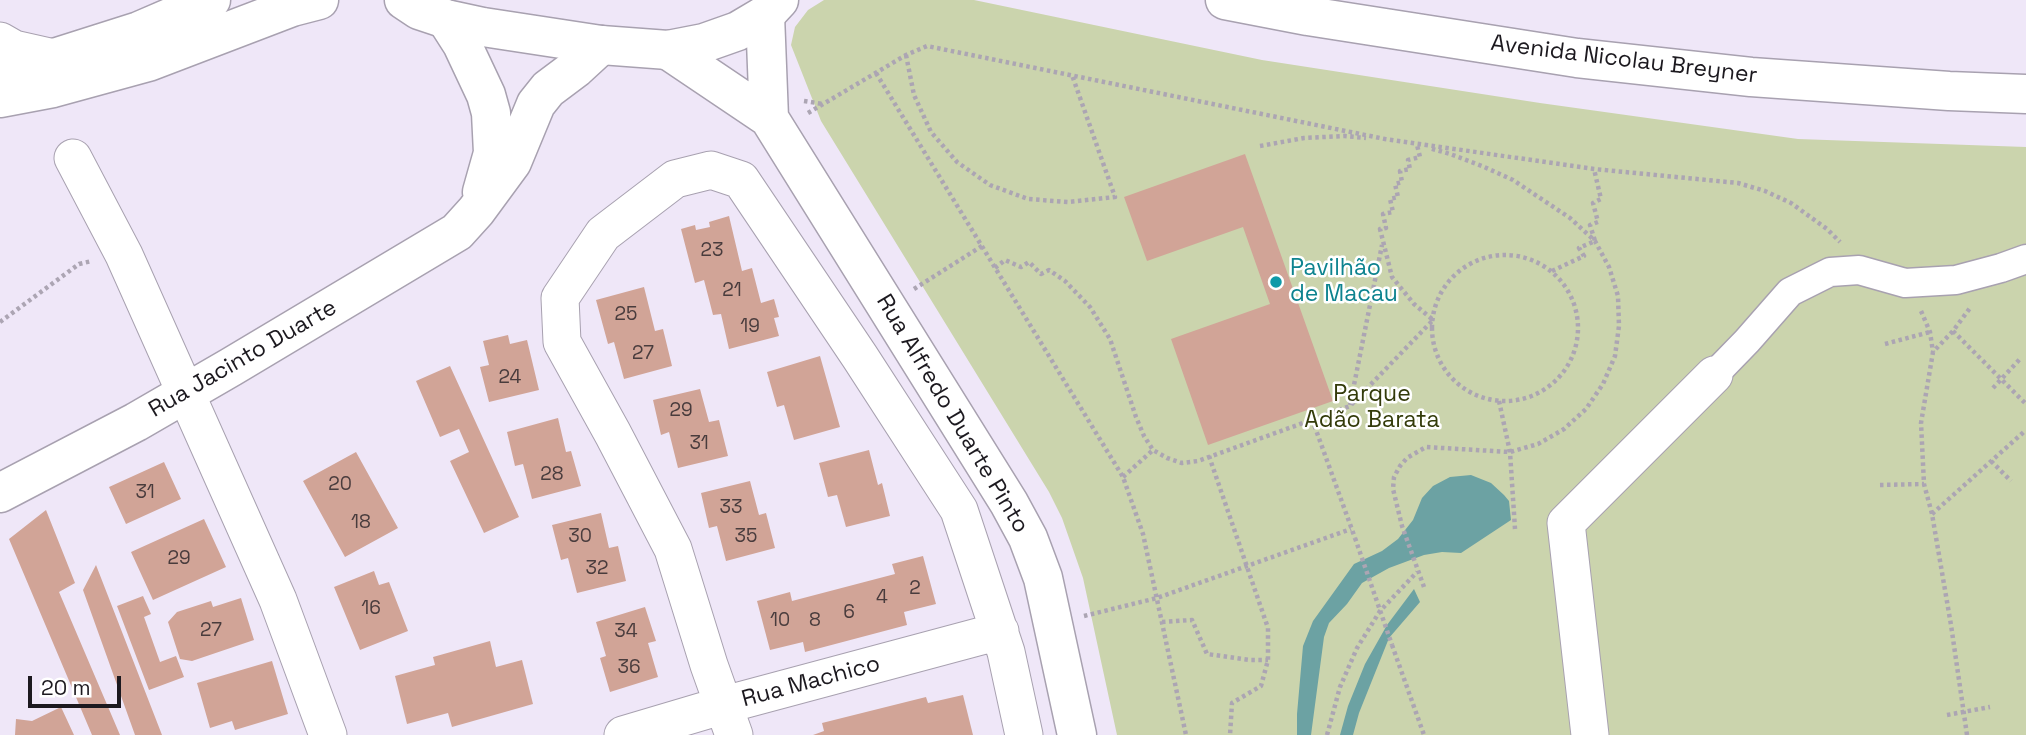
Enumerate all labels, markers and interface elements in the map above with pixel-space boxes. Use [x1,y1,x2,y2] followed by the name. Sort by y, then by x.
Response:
[1489,30,1759,90] street label: Avenida Nicolau Breyner
[701,240,723,262] house number: 23
[1290,255,1398,309] place label: Pavilhão de Macau
[1268,274,1284,290] marker: Pavilhão de Macau
[722,280,742,302] house number: 21
[870,290,1034,538] street label: Rua Alfredo Duarte Pinto
[144,294,342,424] street label: Rua Jacinto Duarte
[615,304,637,326] house number: 25
[740,316,760,338] house number: 19
[632,343,654,365] house number: 27
[499,367,521,389] house number: 24
[1304,381,1440,435] park label: Parque Adão Barata
[669,400,693,422] house number: 29
[689,433,709,455] house number: 31
[540,464,564,486] house number: 28
[328,474,352,496] house number: 20
[135,482,155,504] house number: 31
[720,497,742,519] house number: 33
[351,512,371,534] house number: 18
[568,526,592,548] house number: 30
[735,526,757,548] house number: 35
[167,548,191,570] house number: 29
[586,558,608,580] house number: 32
[909,578,921,600] house number: 2
[876,587,888,609] house number: 4
[361,598,381,620] house number: 16
[843,602,855,624] house number: 6
[770,610,790,632] house number: 10
[809,610,821,632] house number: 8
[200,620,222,642] house number: 27
[614,621,638,643] house number: 34
[739,650,883,714] street label: Rua Machico
[617,657,641,679] house number: 36
[32,662,124,706] scale bar
[41,674,91,701] text: 20 m

